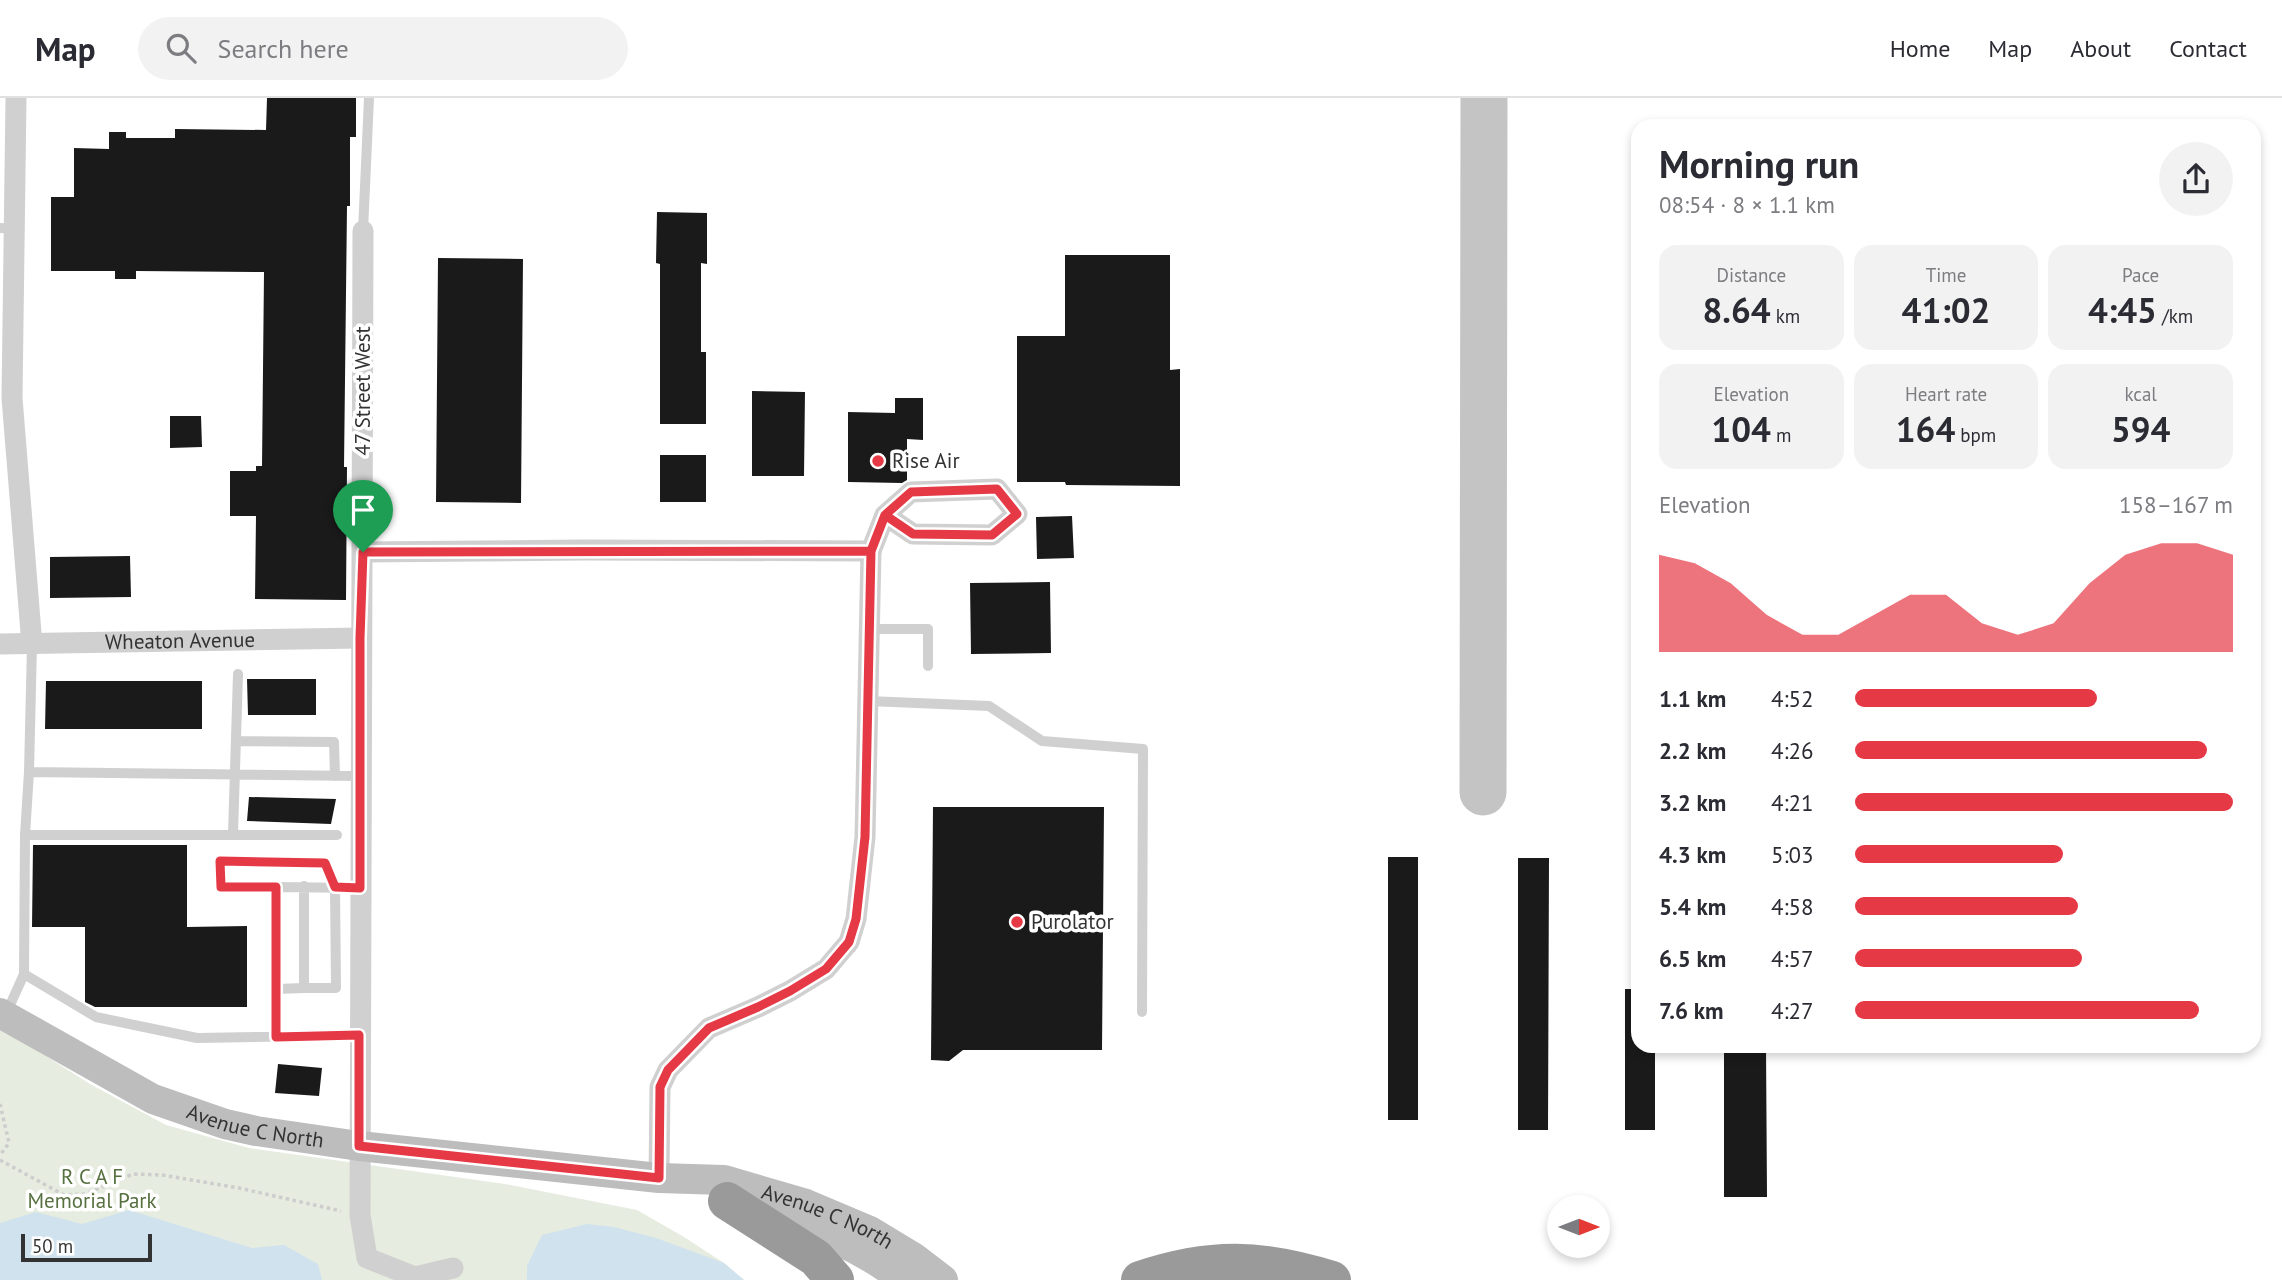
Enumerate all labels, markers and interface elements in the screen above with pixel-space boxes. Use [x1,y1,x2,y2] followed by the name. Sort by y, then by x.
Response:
[138,17,628,80] search box
[35,27,96,70] text: Map
[162,29,200,67] icon: search
[218,32,349,65] text: Search here
[1890,33,1950,64] text: Home
[1988,33,2032,64] text: Map
[2070,33,2131,64] text: About
[2169,33,2247,64] text: Contact
[1659,139,1859,188] text: Morning run
[2159,142,2233,216] button: share
[1659,190,1835,219] text: 08:54 · 8 × 1.1 km
[1717,263,1786,287] text: Distance
[1926,263,1966,287] text: Time
[2122,263,2159,287] text: Pace
[1702,287,1771,333] text: 8.64
[1902,287,1990,333] text: 41:02
[2088,287,2157,333] text: 4:45
[1771,304,1800,328] text: km
[2157,304,2193,328] text: /km
[349,326,376,456] street label: 47 Street West
[1713,382,1789,406] text: Elevation
[1905,382,1987,406] text: Heart rate
[2124,382,2157,406] text: kcal
[1711,406,1771,452] text: 104
[1896,406,1955,452] text: 164
[2111,406,2170,452] text: 594
[1771,423,1791,447] text: m
[1955,423,1996,447] text: bpm
[892,447,960,474] place label: Rise Air
[870,453,886,469] marker: Rise Air
[333,480,393,552] pin
[1659,490,1751,519] text: Elevation
[2119,490,2233,519] text: 158–167 m
[344,491,382,529] icon: arrive
[105,626,255,655] street label: Wheaton Avenue
[1659,684,1726,713] text: 1.1 km
[1771,684,1814,713] text: 4:52
[1659,736,1726,765] text: 2.2 km
[1771,736,1814,765] text: 4:26
[1659,788,1726,817] text: 3.2 km
[1771,788,1814,817] text: 4:21
[1659,840,1726,869] text: 4.3 km
[1771,840,1814,869] text: 5:03
[1659,892,1726,921] text: 5.4 km
[1771,892,1814,921] text: 4:58
[1031,908,1114,935] place label: Purolator
[1009,914,1025,930] marker: Purolator
[1659,944,1726,973] text: 6.5 km
[1771,944,1814,973] text: 4:57
[1659,996,1724,1025] text: 7.6 km
[1771,996,1814,1025] text: 4:27
[183,1098,326,1154] street label: Avenue C North
[27,1163,157,1214] park label: R C A F Memorial Park
[759,1178,898,1255] street label: Avenue C North
[1547,1195,1610,1258] north arrow
[1547,1195,1610,1258] map controls
[21,1231,152,1263] scale bar
[32,1234,73,1258] text: 50 m

